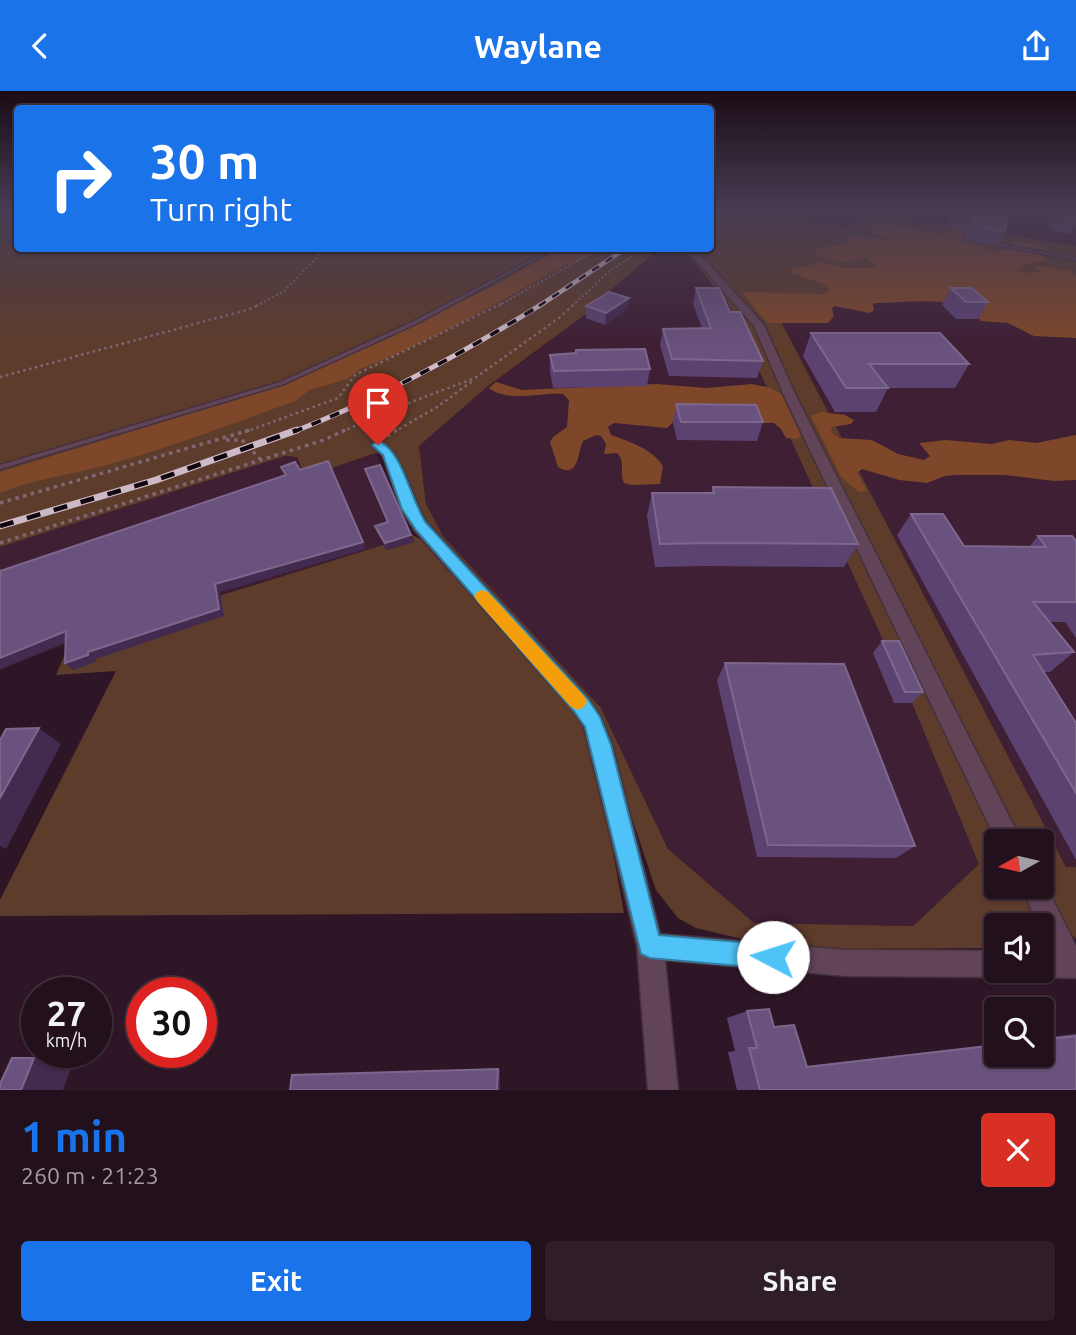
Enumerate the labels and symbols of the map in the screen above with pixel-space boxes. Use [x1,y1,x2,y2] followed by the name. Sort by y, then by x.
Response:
[348,373,408,445] pin
[984,829,1054,899] north arrow
[736,920,810,994] position arrow
[126,977,217,1068] speed limit sign: 30

